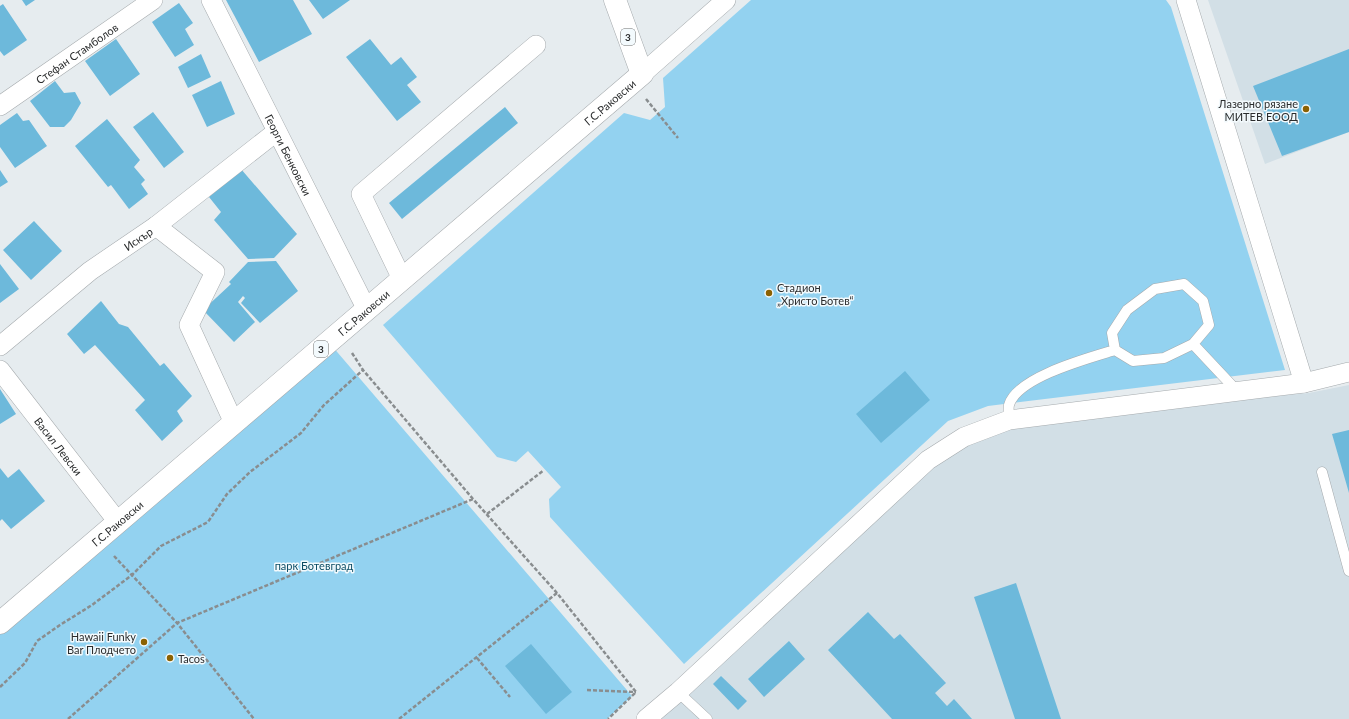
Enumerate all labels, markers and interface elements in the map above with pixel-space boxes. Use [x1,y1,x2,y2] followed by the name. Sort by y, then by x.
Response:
[33,20,120,86] street label: Стефан Стамболов
[621,29,635,45] road number: 3
[581,76,638,127] street label: Г.С.Раковски
[1218,97,1298,123] place label: Лазерно рязане МИТЕВ ЕООД
[1301,104,1311,114] marker: Лазерно рязане МИТЕВ ЕООД
[263,112,315,197] street label: Георги Бенковски
[121,224,155,253] street label: Искър
[777,281,853,307] place label: Стадион „Христо Ботев“
[335,287,392,338] street label: Г.С.Раковски
[764,288,774,298] marker: Стадион „Христо Ботев“
[314,341,328,357] road number: 3
[32,414,85,477] street label: Васил Левски
[89,497,145,549] street label: Г.С.Раковски
[275,559,354,572] park label: парк Ботевград
[67,630,136,656] place label: Hawaii Funky Bar Плодчето
[139,637,149,647] marker: Hawaii Funky Bar Плодчето
[178,652,205,665] place label: Tacos
[165,653,175,663] marker: Tacos

